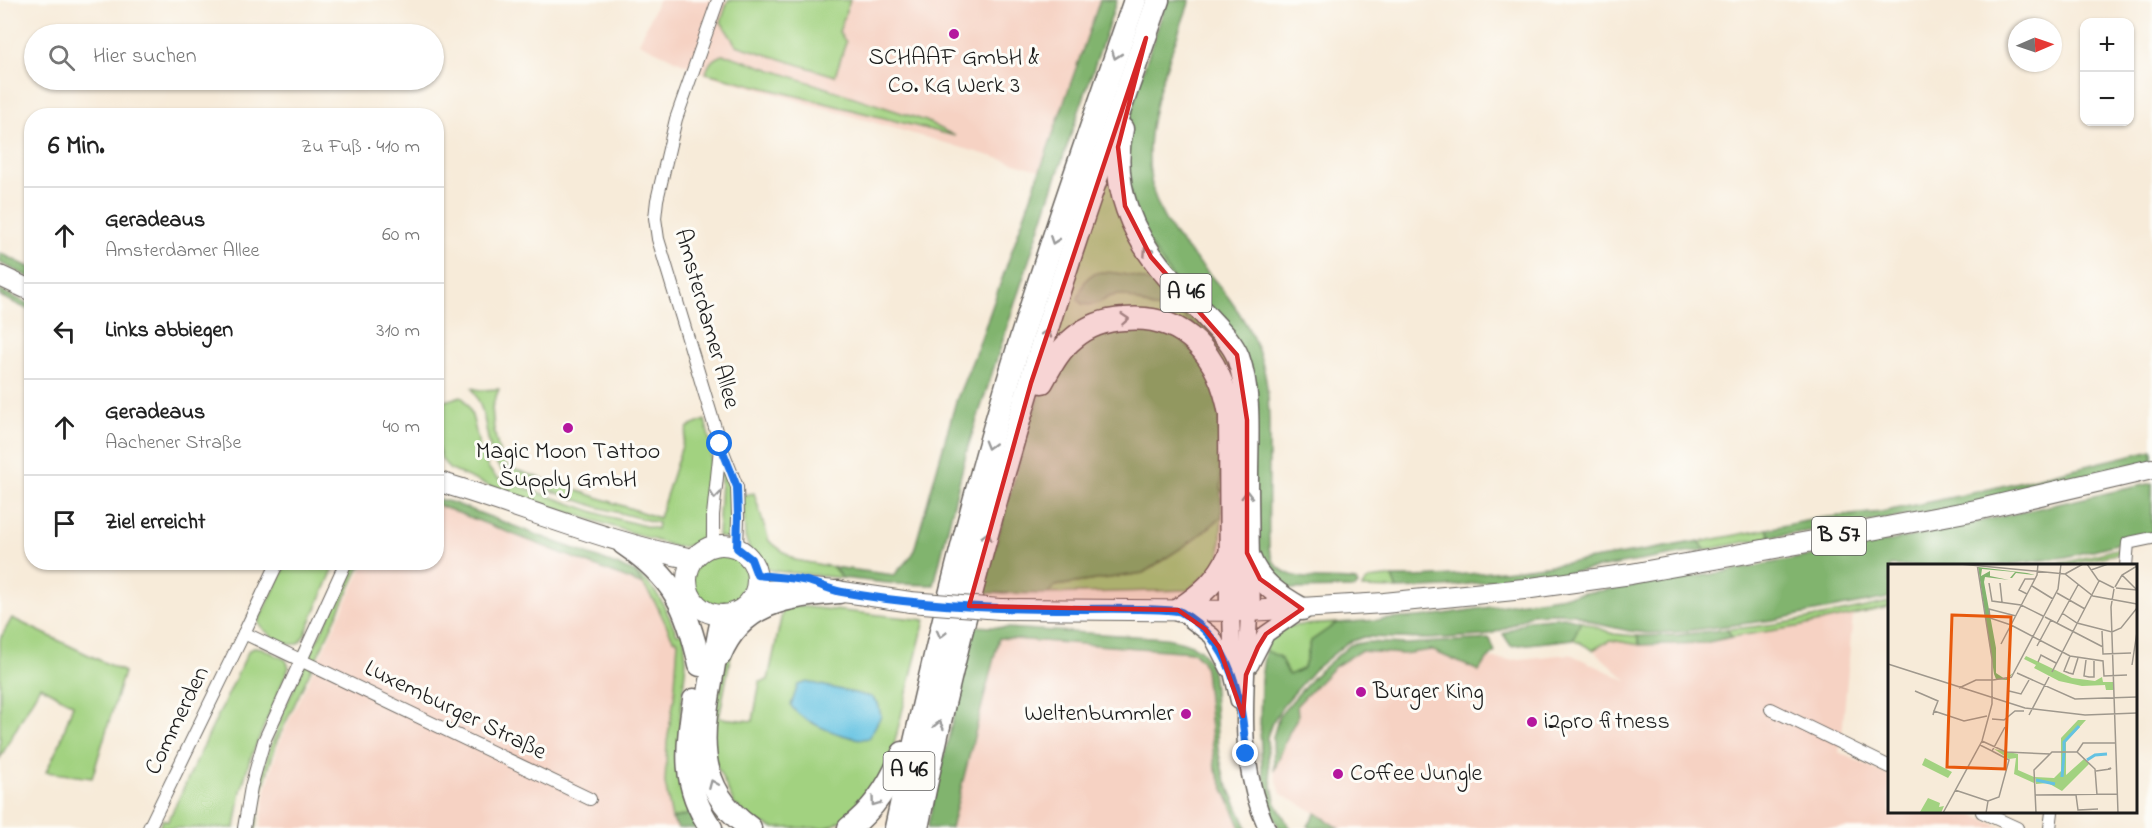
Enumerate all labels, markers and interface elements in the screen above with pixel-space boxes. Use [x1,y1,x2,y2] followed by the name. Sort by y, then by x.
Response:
[2008,18,2062,72] north arrow
[2080,18,2134,126] map controls
[2080,18,2134,72] button: +
[24,24,444,90] search box
[947,27,961,41] marker: SCHAAF GmbH & Co. KG Werk 3
[45,41,78,74] icon: search
[93,41,197,73] text: Hier suchen
[869,41,1039,104] place label: SCHAAF GmbH & Co. KG Werk 3
[1111,49,1123,60] one-way arrow
[2080,72,2134,126] button: −
[48,128,105,166] text: 6 Min.
[301,133,420,162] text: Zu Fuß · 410 m
[105,205,205,237] text: Geradeaus
[48,219,81,252] icon: ahead
[382,221,420,250] text: 60 m
[664,225,748,413] street label: Amsterdamer Allee
[1048,234,1061,245] one-way arrow
[105,237,260,266] text: Amsterdamer Allee
[1143,246,1154,257] one-way arrow
[1160,274,1212,312] road number: A 46
[1120,313,1129,326] one-way arrow
[48,315,81,348] icon: left
[105,315,233,347] text: Links abbiegen
[376,317,420,346] text: 310 m
[1039,328,1052,339] one-way arrow
[105,397,205,429] text: Geradeaus
[48,411,81,444] icon: ahead
[383,413,420,442] text: 40 m
[561,421,575,435] marker: Magic Moon Tattoo Supply GmbH
[105,429,241,458] text: Aachener Straße
[706,430,732,456] route start
[476,435,660,499] place label: Magic Moon Tattoo Supply GmbH
[984,440,997,450] one-way arrow
[709,490,722,499] one-way arrow
[1241,490,1253,499] one-way arrow
[48,507,81,540] icon: arrive
[105,507,205,539] text: Ziel erreicht
[1812,517,1866,555] road number: B 57
[979,532,992,542] one-way arrow
[1888,564,2137,813] inset map
[936,629,948,639] one-way arrow
[358,652,552,770] street label: Luxemburger Straße
[137,661,219,781] street label: Commerden
[1372,675,1484,710] place label: Burger King
[1354,685,1368,699] marker: Burger King
[1024,697,1175,732] place label: Weltenbummler
[1544,705,1670,740] place label: i2pro fitness
[1179,707,1193,721] marker: Weltenbummler
[1525,715,1539,729] marker: i2pro fitness
[932,721,945,731] one-way arrow
[1232,740,1258,766] route end
[884,752,934,790] road number: A 46
[1350,757,1482,792] place label: Coffee Jungle
[1331,767,1345,781] marker: Coffee Jungle
[708,780,720,791] one-way arrow
[871,796,882,807] one-way arrow

